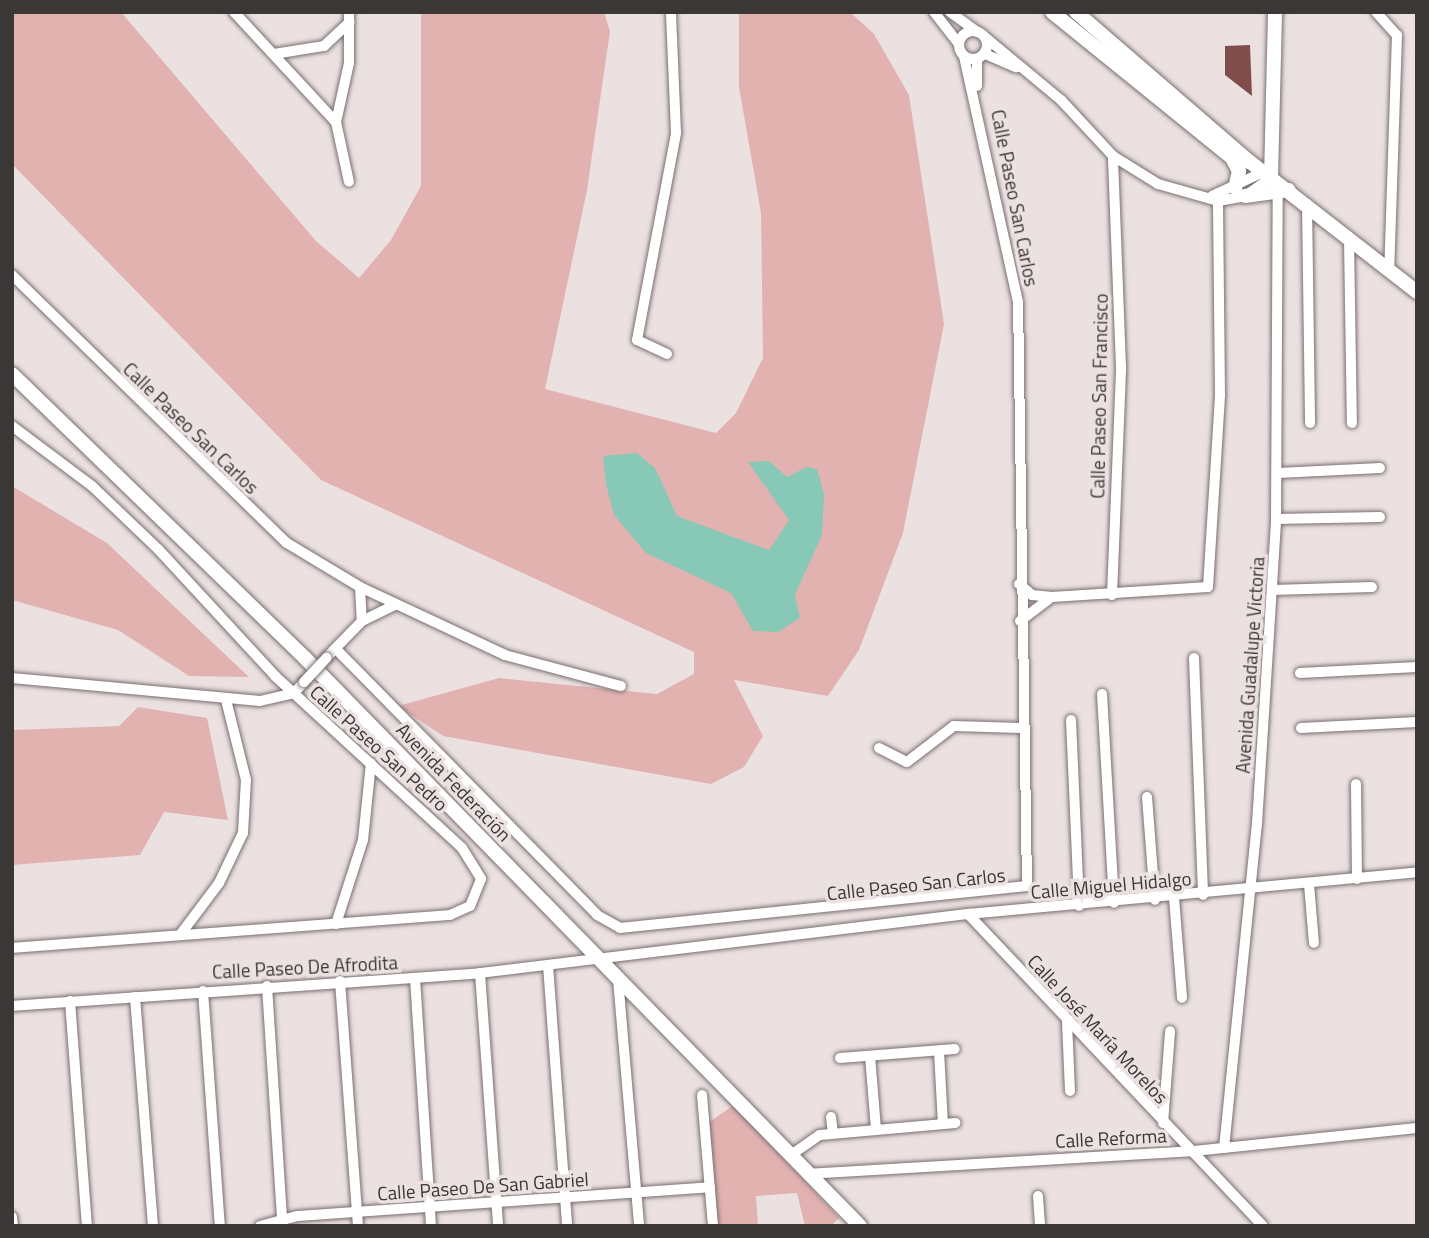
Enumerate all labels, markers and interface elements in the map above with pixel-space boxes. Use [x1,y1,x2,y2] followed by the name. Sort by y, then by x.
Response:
[987,108,1043,288] street label: Calle Paseo San Carlos
[1086,293,1112,499] street label: Calle Paseo San Francisco
[118,357,264,499] street label: Calle Paseo San Carlos
[1231,556,1269,774] street label: Avenida Guadalupe Victoria
[306,680,452,816] street label: Calle Paseo San Pedro
[392,718,516,846] street label: Avenida Federación
[825,863,1007,905] street label: Calle Paseo San Carlos
[1030,867,1192,903] street label: Calle Miguel Hidalgo
[1023,950,1173,1108] street label: Calle José María Morelos
[211,951,399,983] street label: Calle Paseo De Afrodita
[1055,1124,1167,1152] street label: Calle Reforma
[377,1167,589,1205] street label: Calle Paseo De San Gabriel

